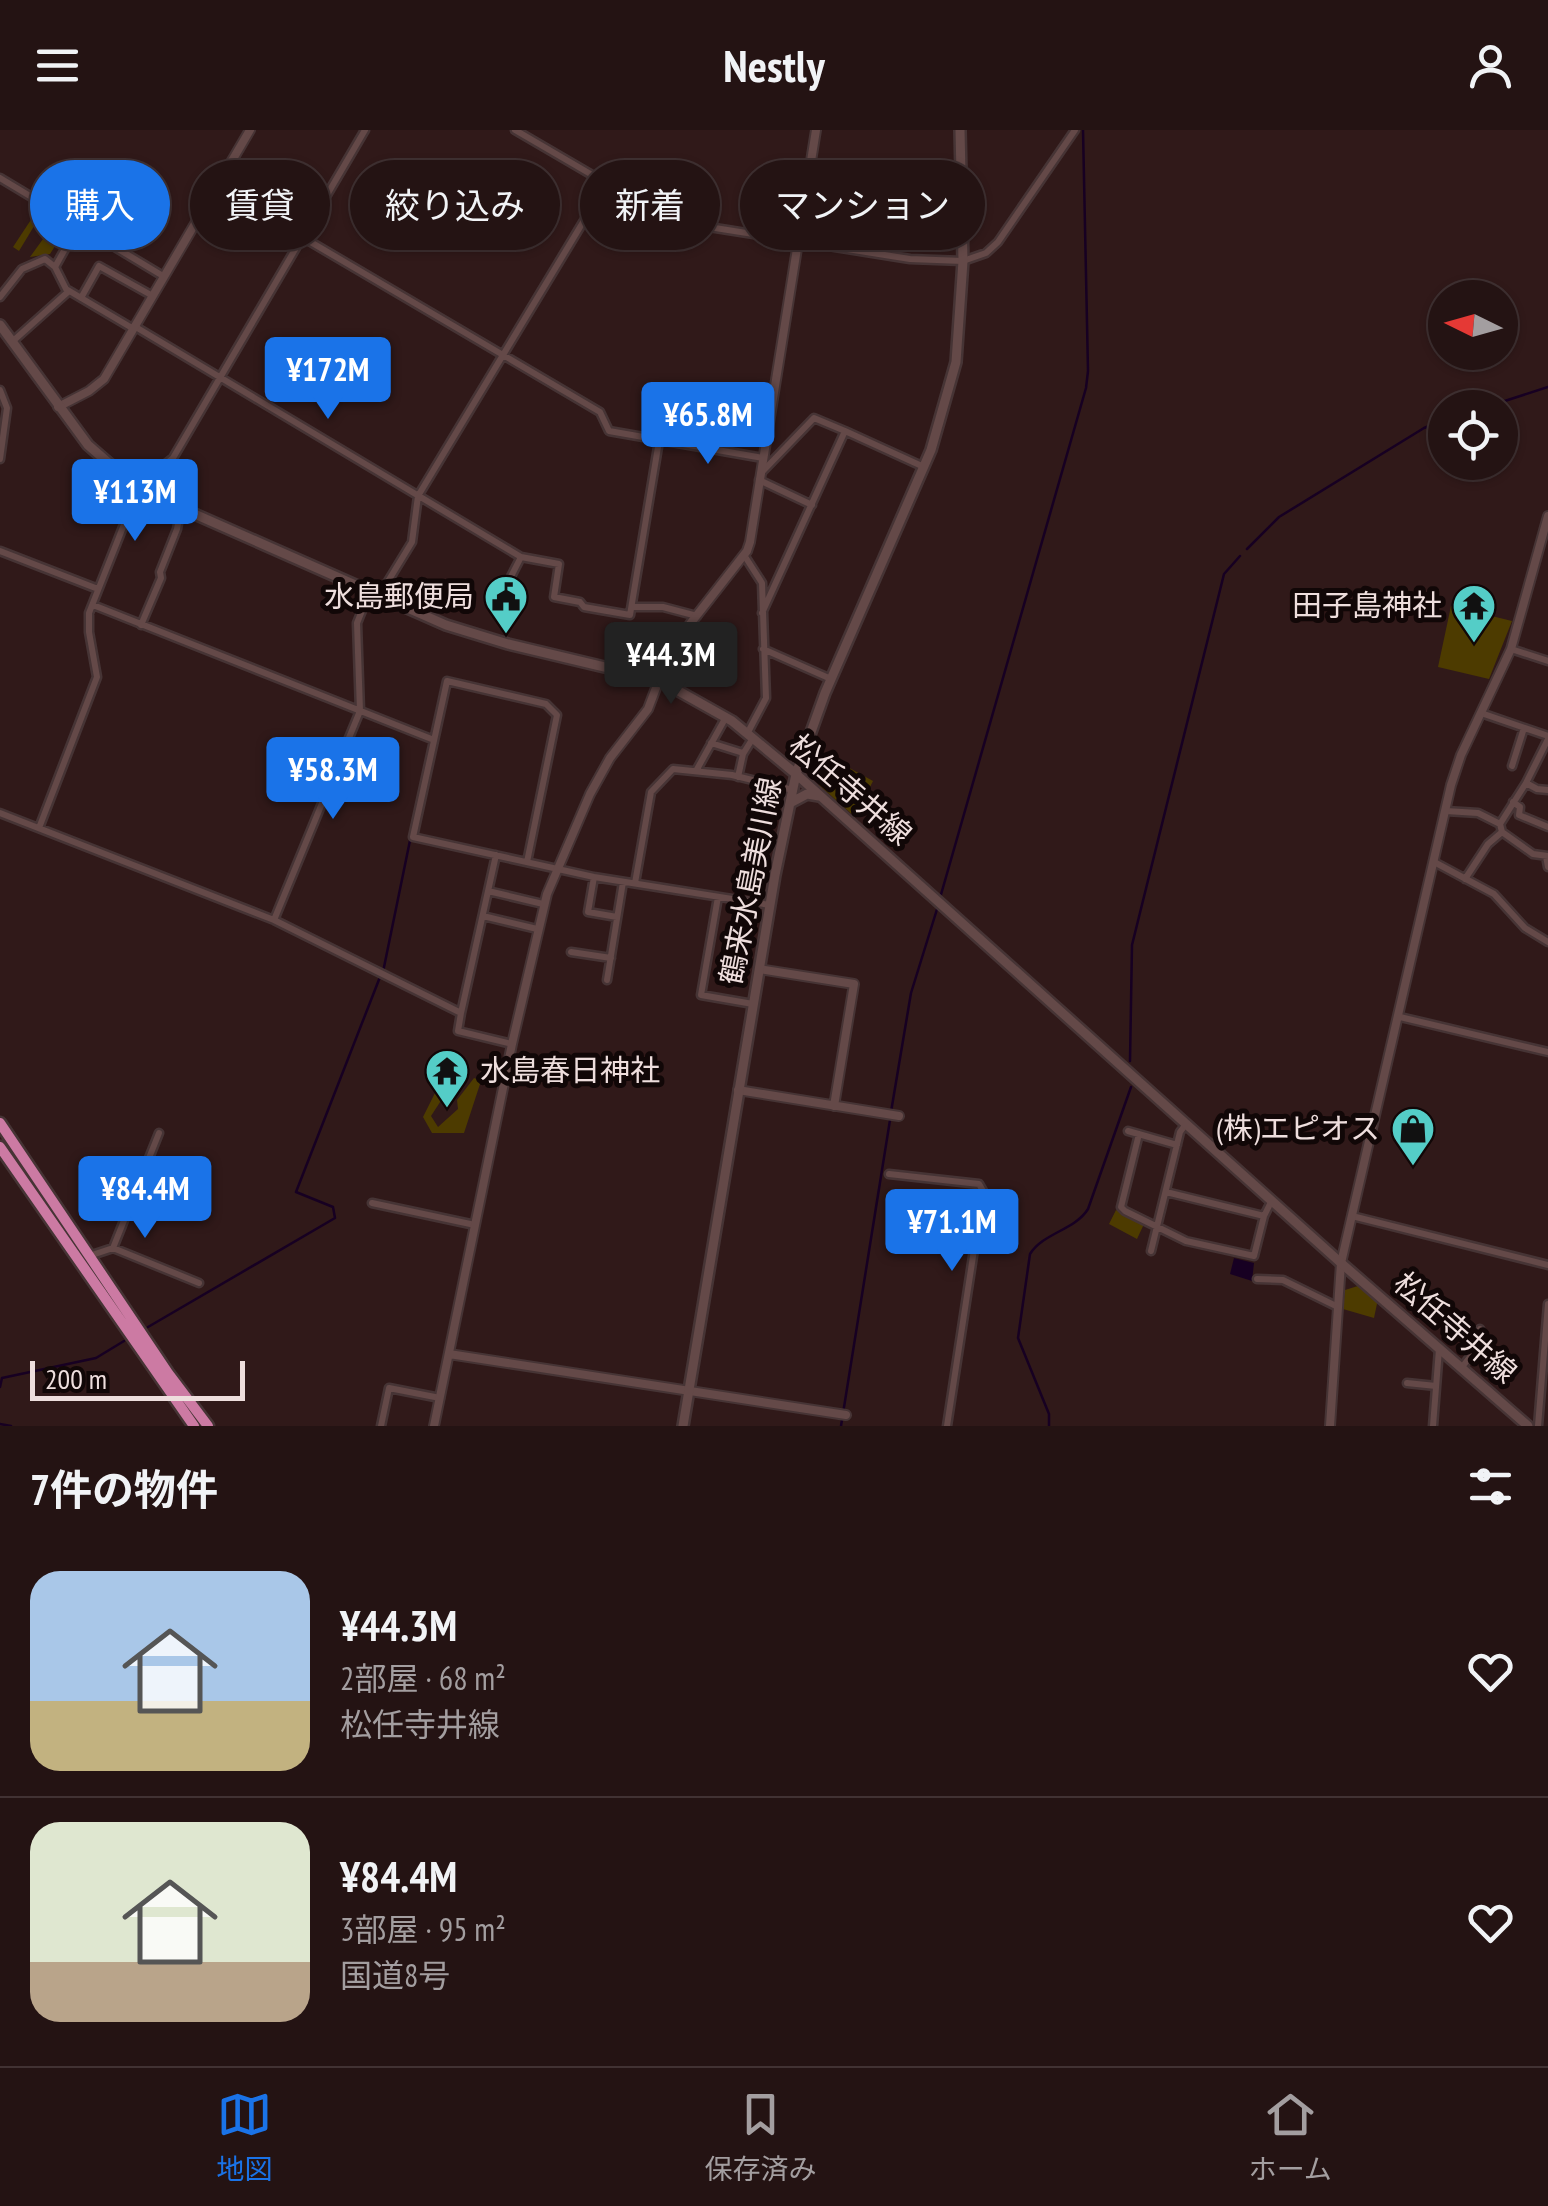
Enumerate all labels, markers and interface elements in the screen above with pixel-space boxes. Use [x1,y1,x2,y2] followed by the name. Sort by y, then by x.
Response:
[723,36,825,94] text: Nestly
[30,38,85,93] icon: menu
[1463,38,1518,93] icon: person
[30,160,170,250] chip: 購入
[190,160,330,250] chip: 賃貸
[350,160,560,250] chip: 絞り込み
[580,160,720,250] chip: 新着
[740,160,985,250] chip: マンション
[1428,280,1518,370] north arrow
[1428,280,1518,480] map controls
[258,337,398,422] pin: ¥172M
[287,348,369,390] text: ¥172M
[627,382,789,467] pin: ¥65.8M
[1428,390,1518,480] button: locate
[663,393,753,435] text: ¥65.8M
[65,459,205,544] pin: ¥113M
[94,470,176,512] text: ¥113M
[483,574,529,635] public building icon: 水島郵便局
[324,576,474,615] place label: 水島郵便局
[1451,583,1497,644] temple icon: 田子島神社
[1292,585,1442,624] place label: 田子島神社
[590,622,752,707] pin: ¥44.3M
[626,633,716,675] text: ¥44.3M
[782,725,920,853] street label: 松任寺井線
[252,737,414,822] pin: ¥58.3M
[288,748,378,790] text: ¥58.3M
[710,774,789,988] street label: 鶴来水島美川線
[424,1048,470,1109] temple icon: 水島春日神社
[480,1050,660,1089] place label: 水島春日神社
[1390,1106,1436,1167] shop icon: (株)エピオス
[1216,1108,1380,1147] place label: (株)エピオス
[64,1156,226,1241] pin: ¥84.4M
[100,1167,190,1209] text: ¥84.4M
[871,1189,1033,1274] pin: ¥71.1M
[907,1200,997,1242] text: ¥71.1M
[1387,1263,1525,1391] street label: 松任寺井線
[30,1356,245,1400] scale bar
[45,1360,107,1397] text: 200 m
[1463,1459,1518,1514] icon: filters
[30,1462,218,1517] text: 7件の物件
[340,1598,457,1653] text: ¥44.3M
[110,1611,230,1731] icon: home
[1463,1644,1518,1699] icon: heart
[340,1657,506,1699] text: 2部屋 · 68 m²
[340,1703,500,1745] text: 松任寺井線
[340,1849,457,1904] text: ¥84.4M
[110,1862,230,1982] icon: home
[1463,1895,1518,1950] icon: heart
[340,1908,506,1950] text: 3部屋 · 95 m²
[340,1954,450,1996] text: 国道8号
[216,2087,272,2187] tab: 地図
[704,2087,816,2187] tab: 保存済み
[1249,2087,1332,2187] tab: ホーム

